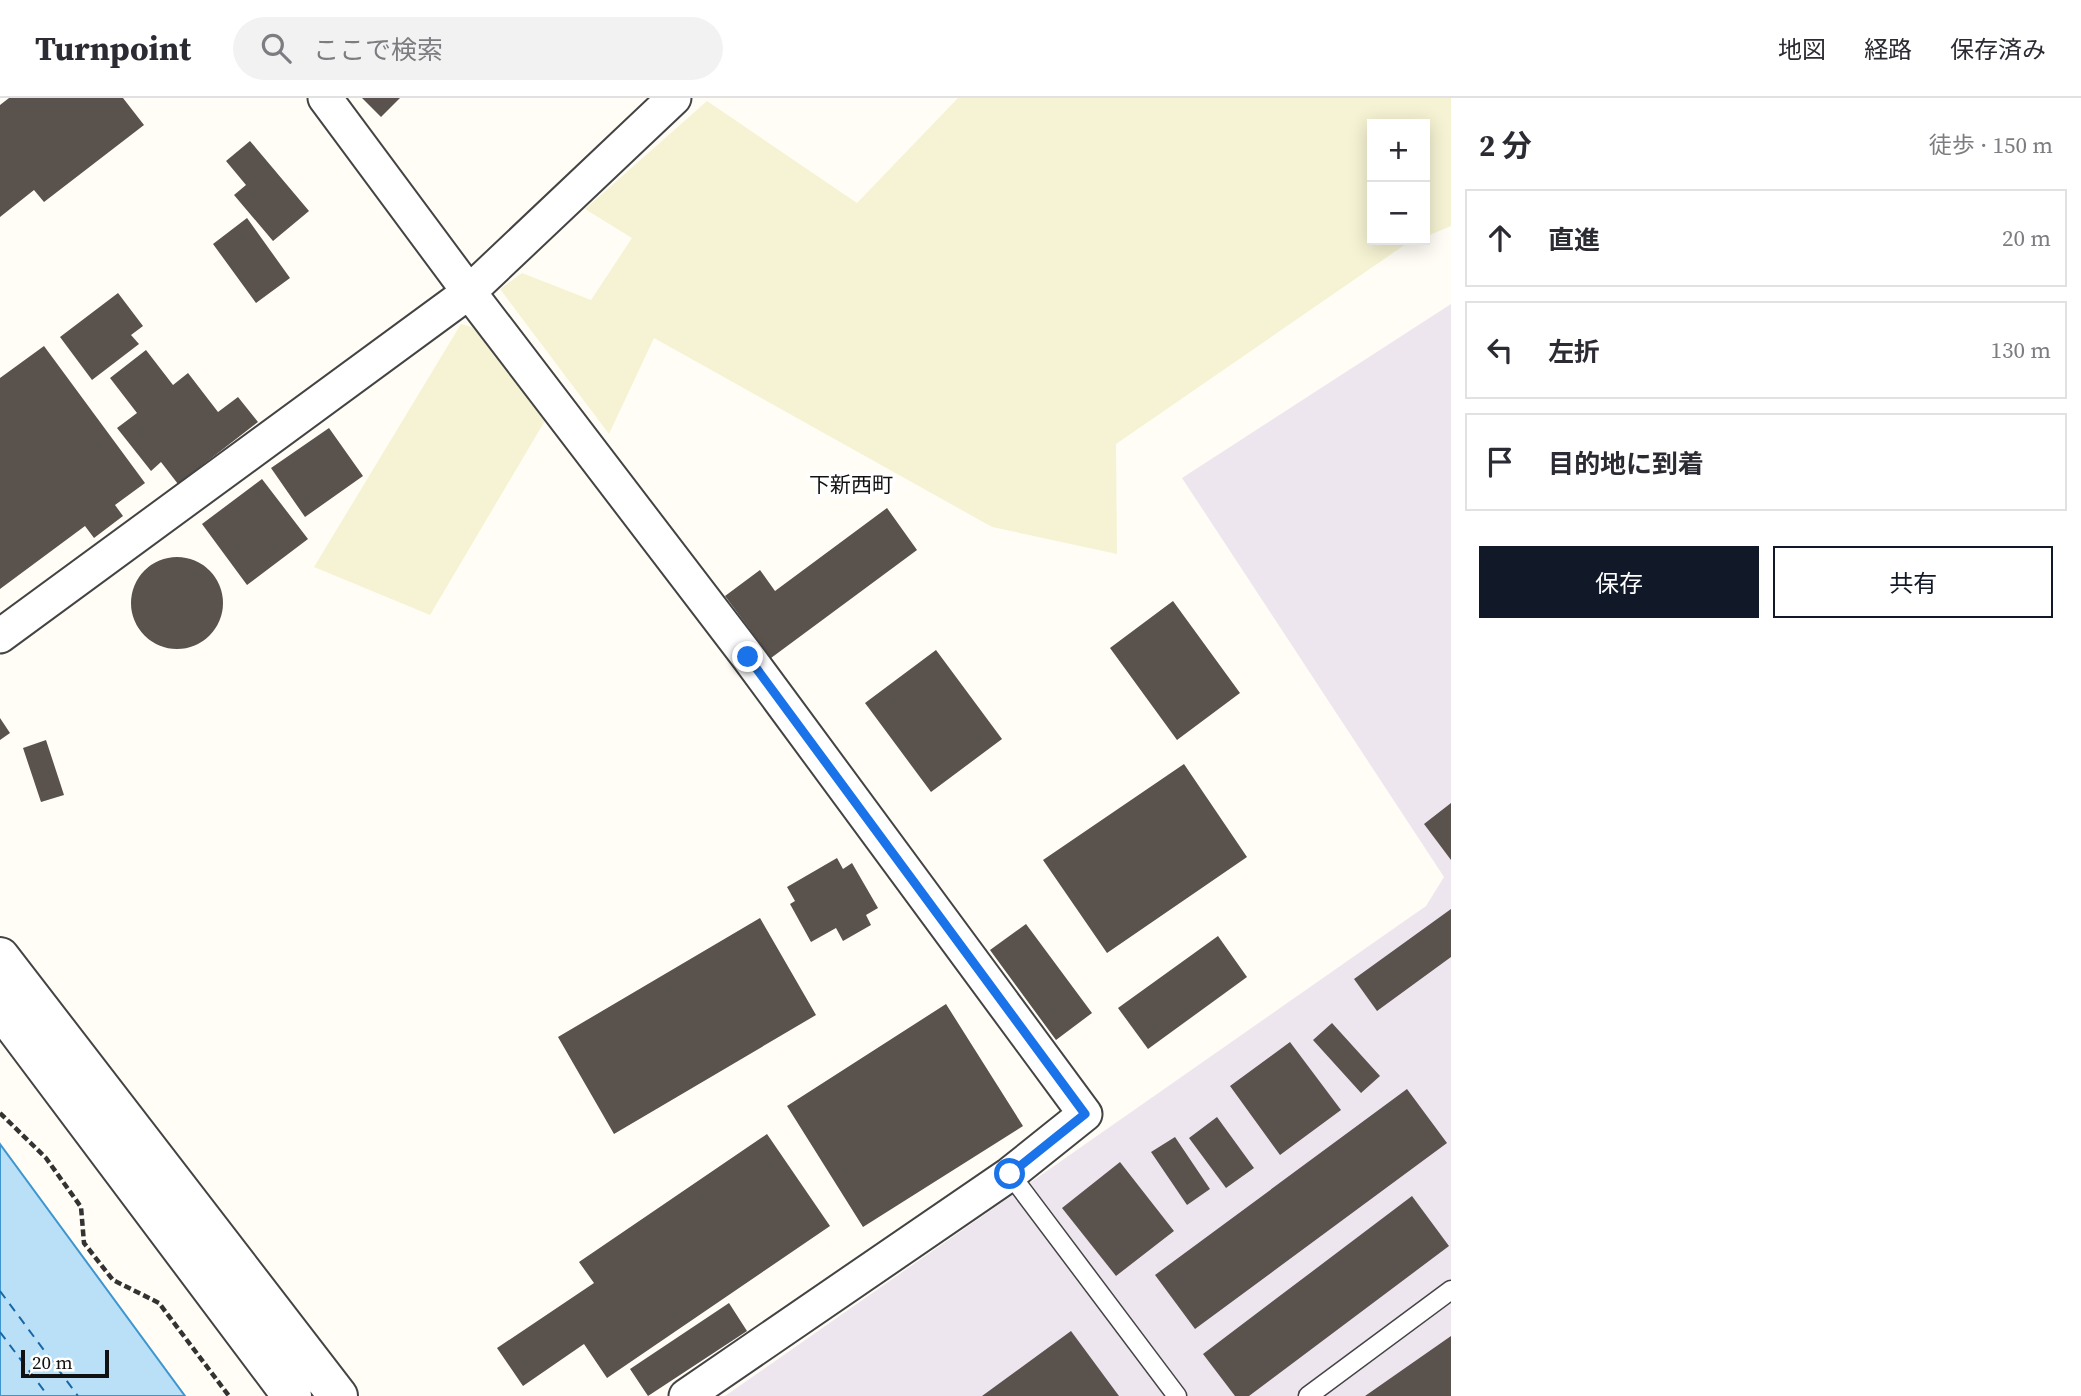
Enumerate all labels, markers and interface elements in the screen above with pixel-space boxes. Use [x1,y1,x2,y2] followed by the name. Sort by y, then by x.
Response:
[233,17,723,80] search box
[35,26,191,71] text: Turnpoint
[257,29,295,67] icon: search
[313,32,443,68] text: ここで検索
[1778,33,1826,66] text: 地図
[1864,33,1912,66] text: 経路
[1950,33,2046,66] text: 保存済み
[1367,119,1430,245] map controls
[1367,119,1430,182] button: +
[1479,125,1532,166] text: 2 分
[1929,129,2053,161] text: 徒歩 · 150 m
[1367,182,1430,245] button: −
[1481,219,1519,257] icon: ahead
[1548,222,1600,258] text: 直進
[2002,222,2051,254] text: 20 m
[1481,331,1519,369] icon: left
[1548,334,1600,370] text: 左折
[1990,334,2051,366] text: 130 m
[1481,443,1519,481] icon: arrive
[1548,446,1704,482] text: 目的地に到着
[809,470,893,499] district label: 下新西町
[1479,546,1759,618] button: 保存
[1773,546,2053,618] button: 共有
[732,641,763,672] route end
[994,1158,1025,1189] route start
[21,1347,108,1379] scale bar
[32,1349,73,1375] text: 20 m

